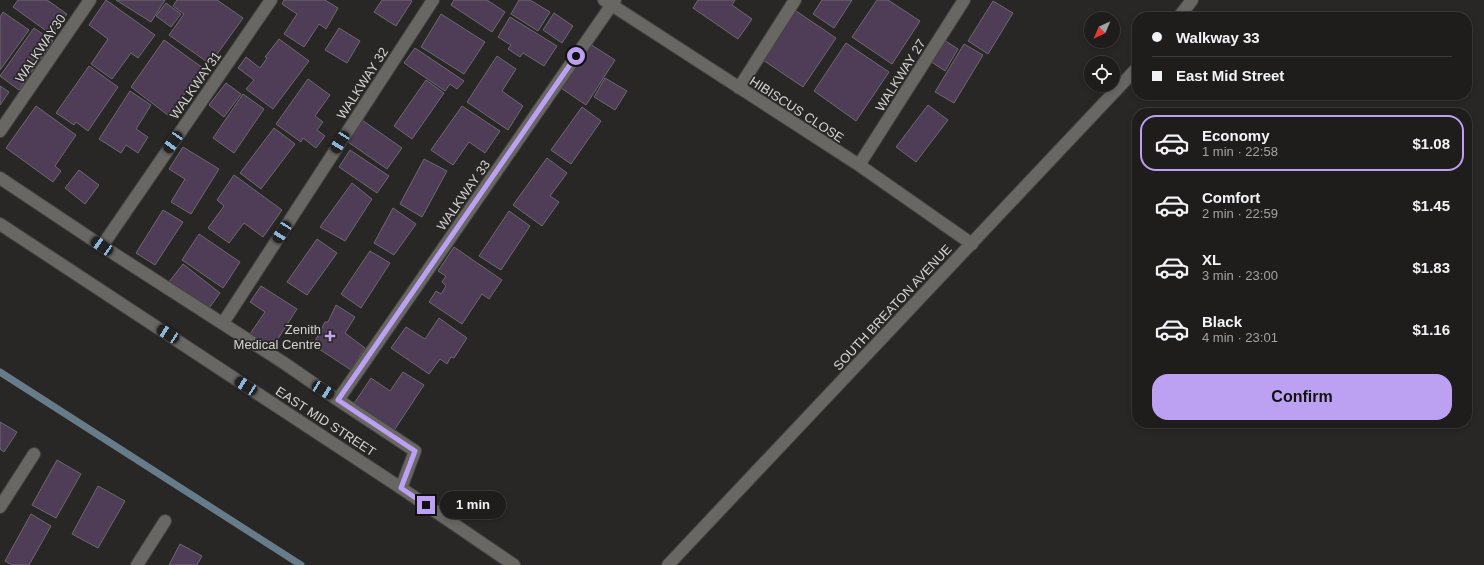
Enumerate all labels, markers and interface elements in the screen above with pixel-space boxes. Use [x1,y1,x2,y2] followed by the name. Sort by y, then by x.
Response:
[12,11,69,85] street label: WALKWAY30
[1084,12,1120,48] north arrow
[1084,12,1120,92] map controls
[1176,29,1260,46] text: Walkway 33
[872,36,929,114] street label: WALKWAY 27
[334,45,391,122] street label: WALKWAY 32
[567,47,585,65] route start
[167,49,224,122] street label: WALKWAY31
[1084,56,1120,92] button: locate
[1176,67,1284,84] text: East Mid Street
[747,73,847,146] street label: HIBISCUS CLOSE
[1154,125,1190,161] icon: car
[1202,127,1270,144] text: Economy
[161,129,185,155] car
[328,129,352,155] car
[1412,135,1450,152] text: $1.08
[1202,144,1278,159] text: 1 min · 22:58
[434,157,493,233] street label: WALKWAY 33
[1154,187,1190,223] icon: car
[1202,189,1260,206] text: Comfort
[1412,197,1450,214] text: $1.45
[1202,206,1278,221] text: 2 min · 22:59
[270,219,294,245] car
[89,234,115,258] car
[830,241,955,373] street label: SOUTH BREATON AVENUE
[1154,249,1190,285] icon: car
[1202,251,1221,268] text: XL
[1412,259,1450,276] text: $1.83
[1202,268,1278,283] text: 3 min · 23:00
[1154,311,1190,347] icon: car
[1202,313,1242,330] text: Black
[1412,321,1450,338] text: $1.16
[155,322,181,346] car
[234,322,321,352] place label: Zenith Medical Centre
[324,330,336,342] marker: Zenith Medical Centre
[1202,330,1278,345] text: 4 min · 23:01
[233,374,259,398] car
[1152,374,1452,420] button: Confirm
[310,379,336,401] car
[273,384,379,459] street label: EAST MID STREET
[440,491,506,519] callout: 1 min
[417,496,435,514] route end
[456,497,490,512] text: 1 min

